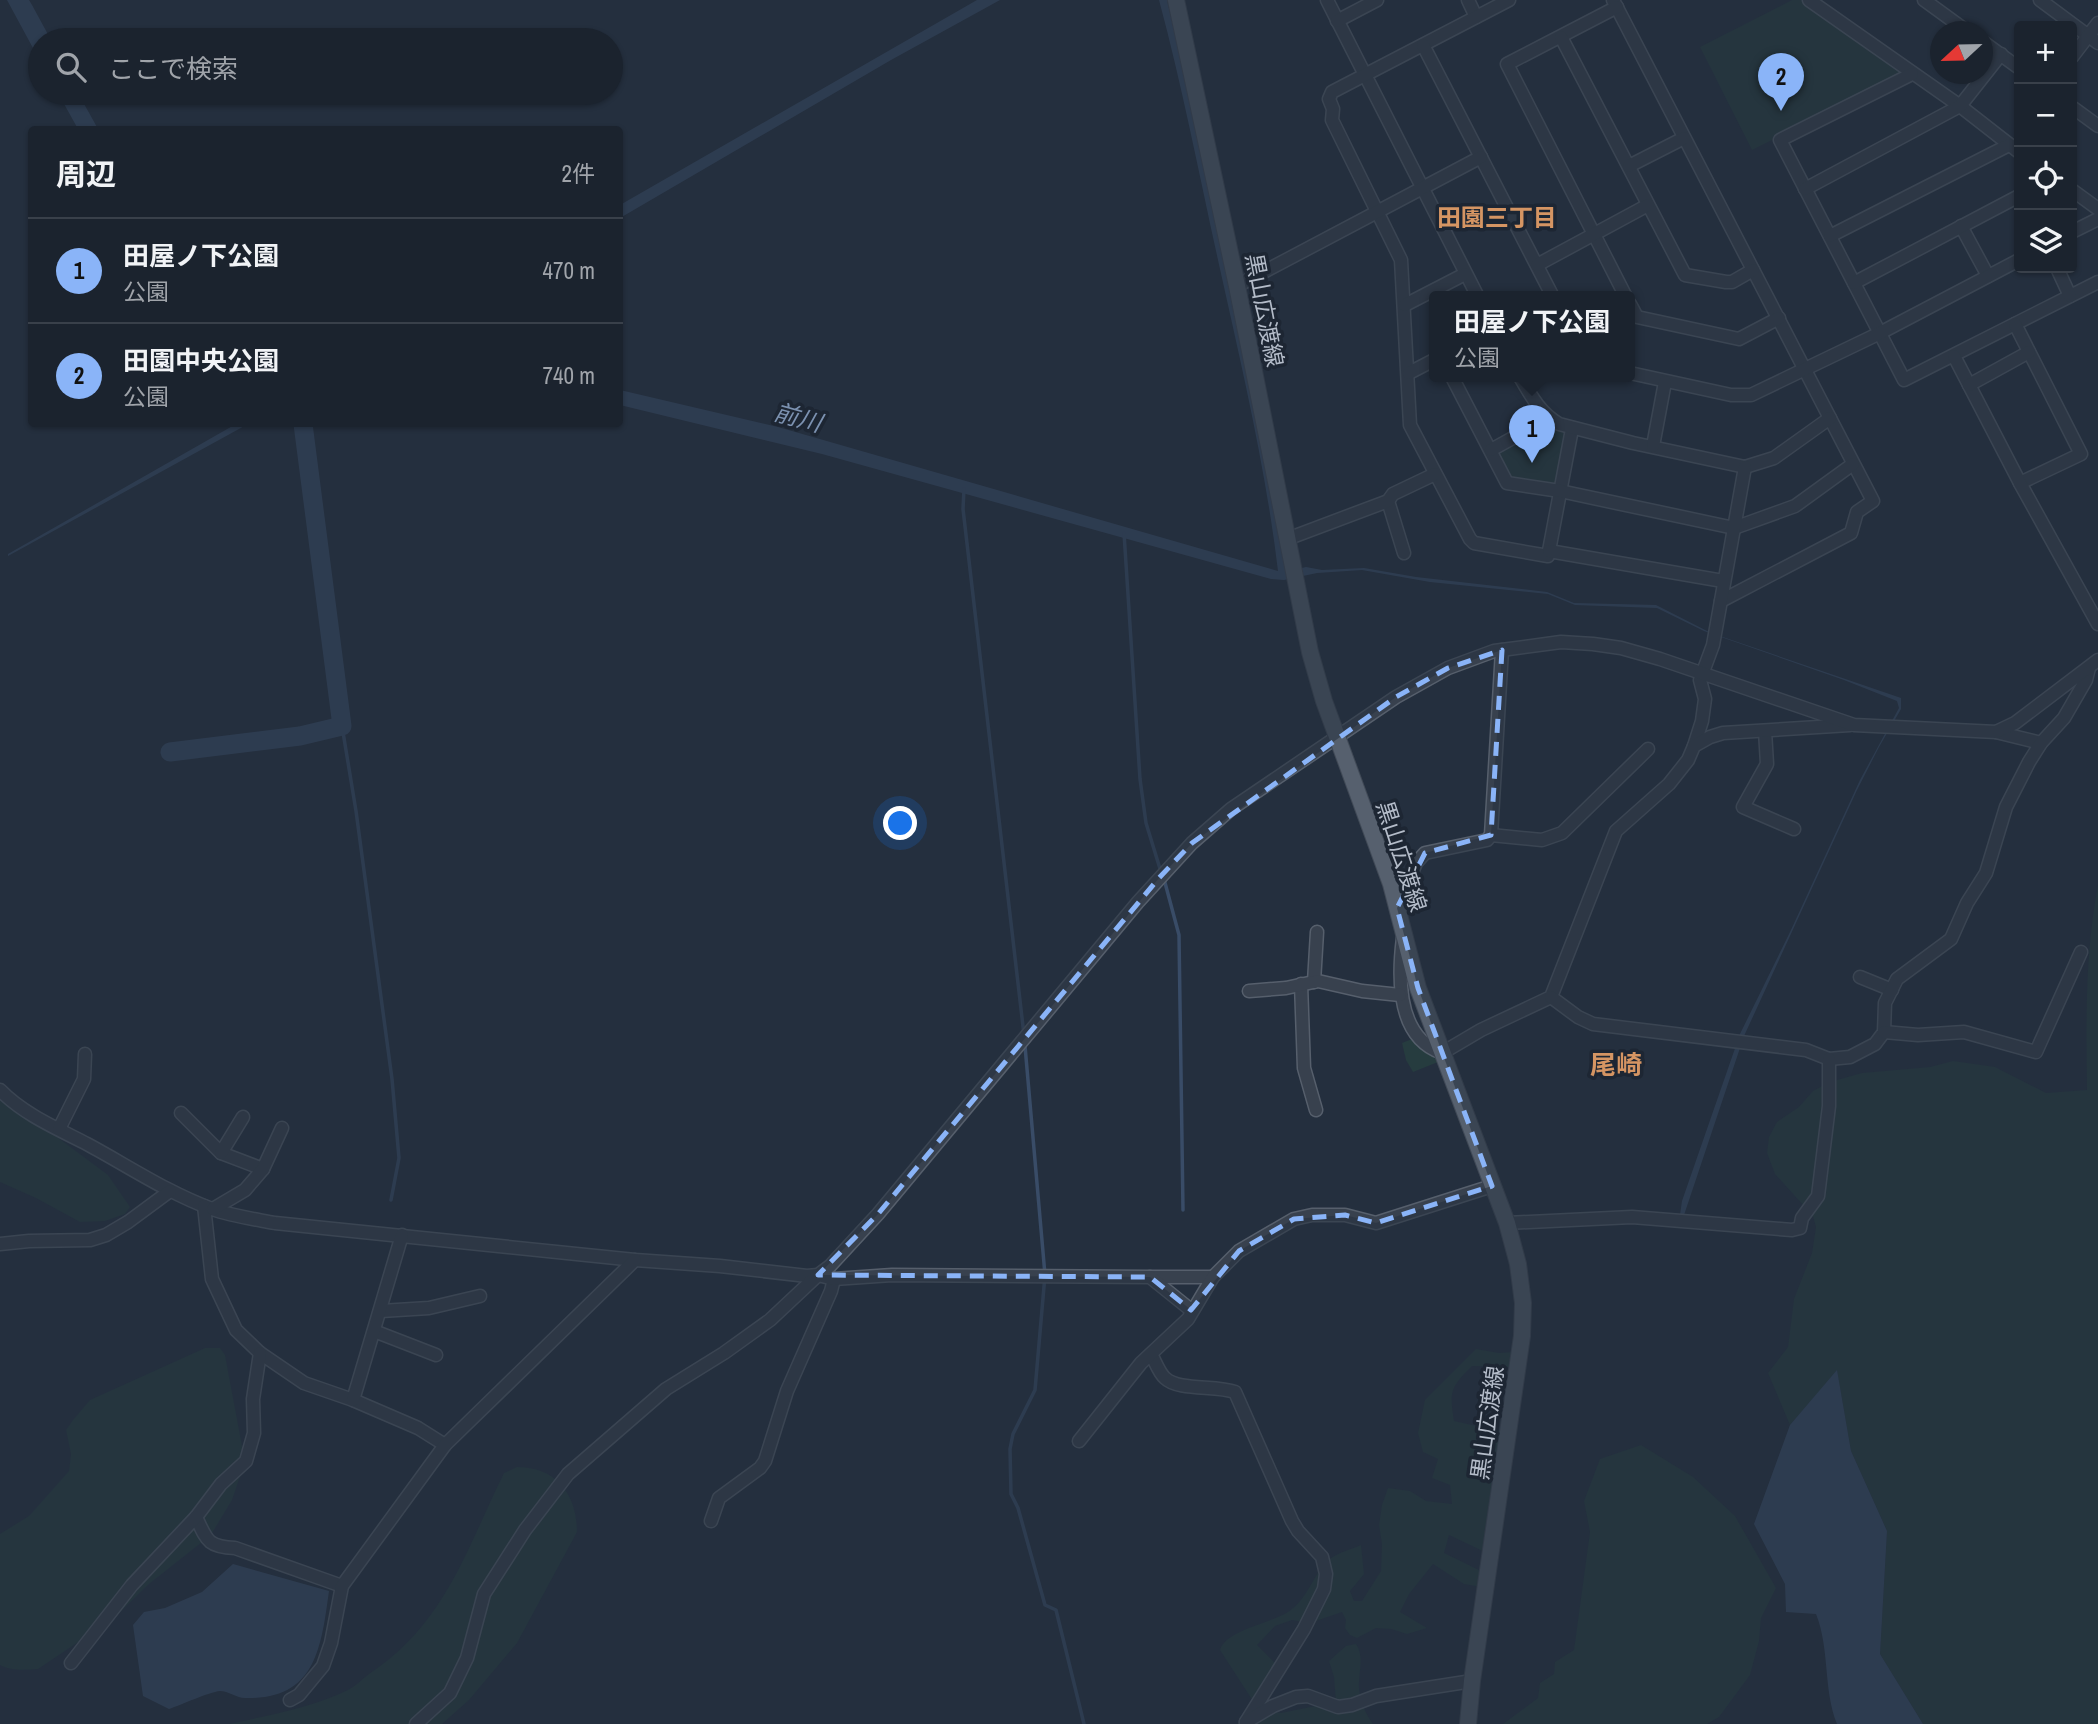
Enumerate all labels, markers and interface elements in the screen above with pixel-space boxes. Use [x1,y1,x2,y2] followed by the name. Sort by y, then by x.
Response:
[1930,21,1993,84] north arrow
[2014,21,2077,273] map controls
[2014,21,2077,84] button: +
[28,28,623,105] search box
[52,48,90,86] icon: search
[108,51,238,86] text: ここで検索
[1758,53,1804,111] pin: 2
[2014,84,2077,147] button: −
[2014,147,2077,210] button: locate
[56,154,116,194] text: 周辺
[562,158,595,189] text: 2件
[1437,201,1557,233] district label: 田園三丁目
[2014,210,2077,273] button: layers
[123,238,279,273] text: 田屋ノ下公園
[1239,251,1291,369] street label: 黒山広渡線
[74,255,84,286] text: 1
[543,255,595,286] text: 470 m
[123,276,169,307] text: 公園
[1429,291,1635,382] popup
[1454,304,1610,339] text: 田屋ノ下公園
[1454,342,1500,373] text: 公園
[123,343,279,378] text: 田園中央公園
[74,360,84,391] text: 2
[543,360,595,391] text: 740 m
[123,381,169,412] text: 公園
[771,395,828,439] water label: 前川
[1509,405,1555,463] pin: 1
[1369,797,1435,915] street label: 黒山広渡線
[883,806,917,840] your location
[1590,1047,1642,1082] district label: 尾崎
[1464,1364,1510,1482] street label: 黒山広渡線

